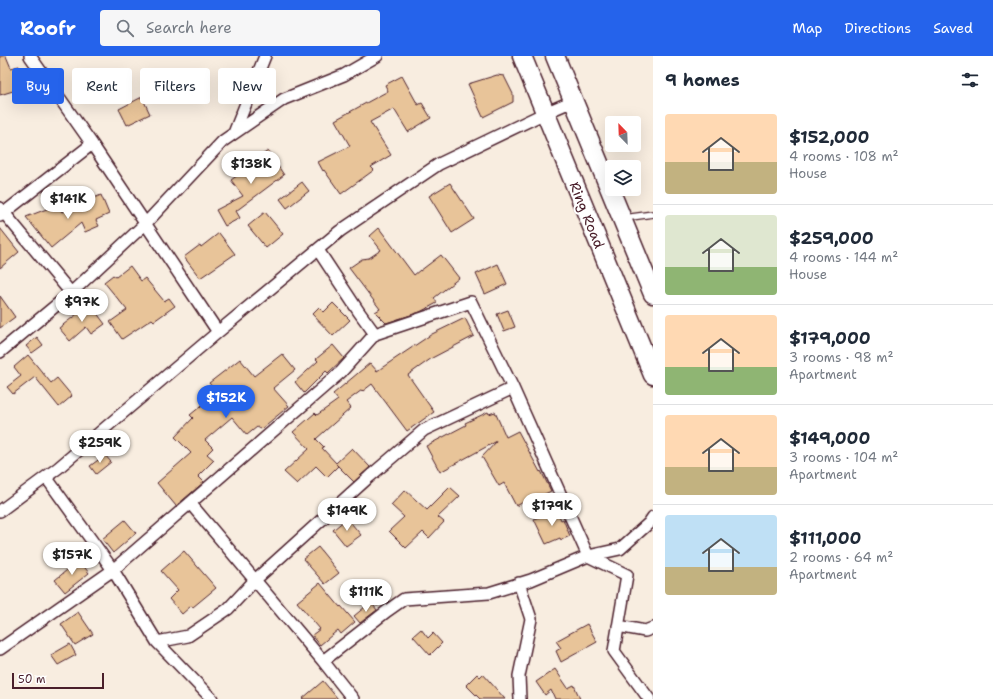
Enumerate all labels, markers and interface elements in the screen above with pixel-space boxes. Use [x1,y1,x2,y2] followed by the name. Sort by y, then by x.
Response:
[100,10,380,46] search box
[20,16,76,41] text: Roofr
[114,17,136,39] icon: search
[146,18,232,38] text: Search here
[793,19,823,37] text: Map
[845,19,911,37] text: Directions
[933,19,973,37] text: Saved
[12,68,64,104] chip: Buy
[72,68,132,104] chip: Rent
[140,68,210,104] chip: Filters
[218,68,276,104] chip: New
[665,69,740,91] text: 9 homes
[959,69,981,91] icon: filters
[605,116,641,152] north arrow
[605,116,641,196] map controls
[789,126,869,148] text: $152,000
[697,130,745,178] icon: home
[789,148,899,165] text: 4 rooms · 108 m²
[223,151,279,185] pin: $138K
[230,155,272,172] text: $138K
[605,160,641,196] button: layers
[789,165,827,182] text: House
[565,179,609,251] street label: Ring Road
[40,186,96,220] pin: $141K
[49,190,87,207] text: $141K
[789,227,874,249] text: $259,000
[697,231,745,279] icon: home
[789,249,898,266] text: 4 rooms · 144 m²
[789,266,827,283] text: House
[58,289,106,323] pin: $97K
[64,293,100,310] text: $97K
[789,327,871,349] text: $179,000
[697,331,745,379] icon: home
[789,349,893,366] text: 3 rooms · 98 m²
[789,366,857,383] text: Apartment
[198,385,254,419] pin: $152K
[206,389,246,406] text: $152K
[789,427,870,449] text: $149,000
[72,430,128,464] pin: $259K
[697,431,745,479] icon: home
[78,434,122,451] text: $259K
[789,449,898,466] text: 3 rooms · 104 m²
[789,466,857,483] text: Apartment
[524,493,580,527] pin: $179K
[531,497,573,514] text: $179K
[319,498,375,532] pin: $149K
[327,502,367,519] text: $149K
[789,527,862,549] text: $111,000
[697,531,745,579] icon: home
[44,542,100,576] pin: $157K
[52,546,92,563] text: $157K
[789,549,893,566] text: 2 rooms · 64 m²
[789,566,857,583] text: Apartment
[338,579,394,613] pin: $111K
[349,583,383,600] text: $111K
[12,671,104,690] scale bar
[18,672,46,687] text: 50 m

